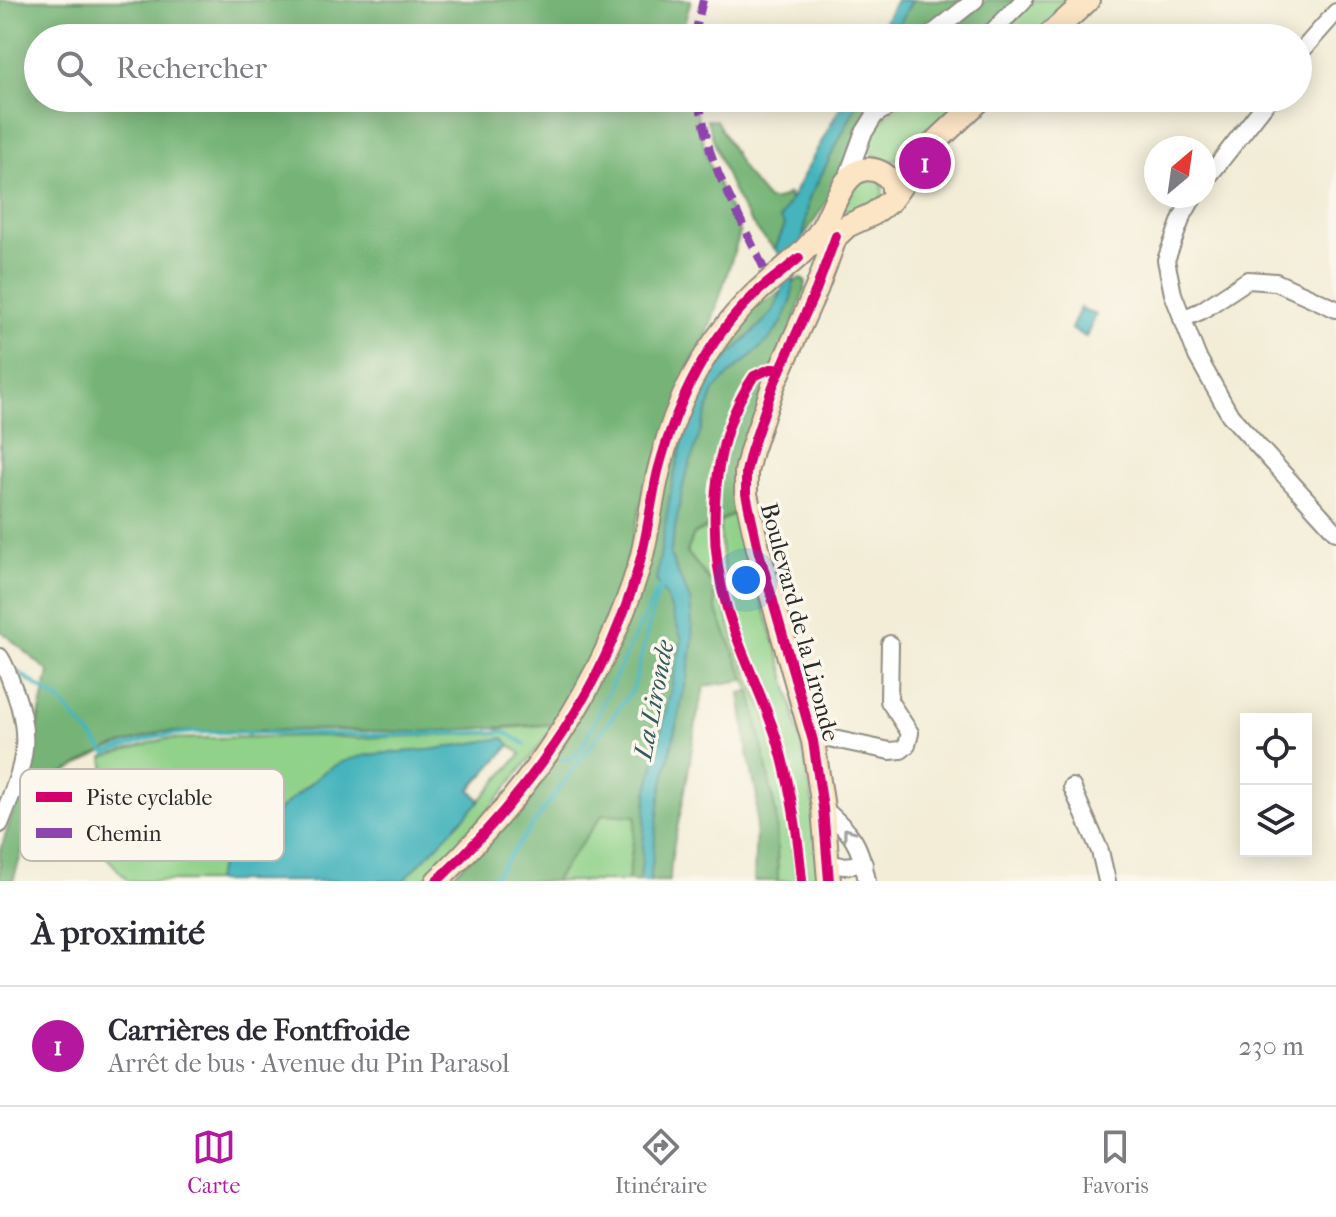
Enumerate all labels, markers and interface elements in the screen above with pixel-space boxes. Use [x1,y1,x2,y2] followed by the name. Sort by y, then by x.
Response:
[24,24,1312,112] search box
[52,46,96,90] icon: search
[116,51,267,86] text: Rechercher
[899,133,951,193] pin: 1
[1144,136,1216,208] north arrow
[755,500,845,744] street label: Boulevard de la Lironde
[726,560,766,600] your location
[627,637,681,764] water label: La Lironde
[1240,713,1312,857] map controls
[1240,713,1312,785] button: locate
[20,769,284,861] legend
[86,785,212,811] text: Piste cyclable
[1240,785,1312,857] button: layers
[86,821,162,847] text: Chemin
[843,827,858,842] one-way arrow
[32,913,205,953] text: À proximité
[108,1013,410,1048] text: Carrières de Fontfroide
[53,1031,63,1062] text: 1
[1238,1031,1304,1062] text: 230 m
[108,1048,509,1079] text: Arrêt de bus · Avenue du Pin Parasol
[187,1125,240,1199] tab: Carte
[615,1125,707,1199] tab: Itinéraire
[1082,1125,1149,1199] tab: Favoris

